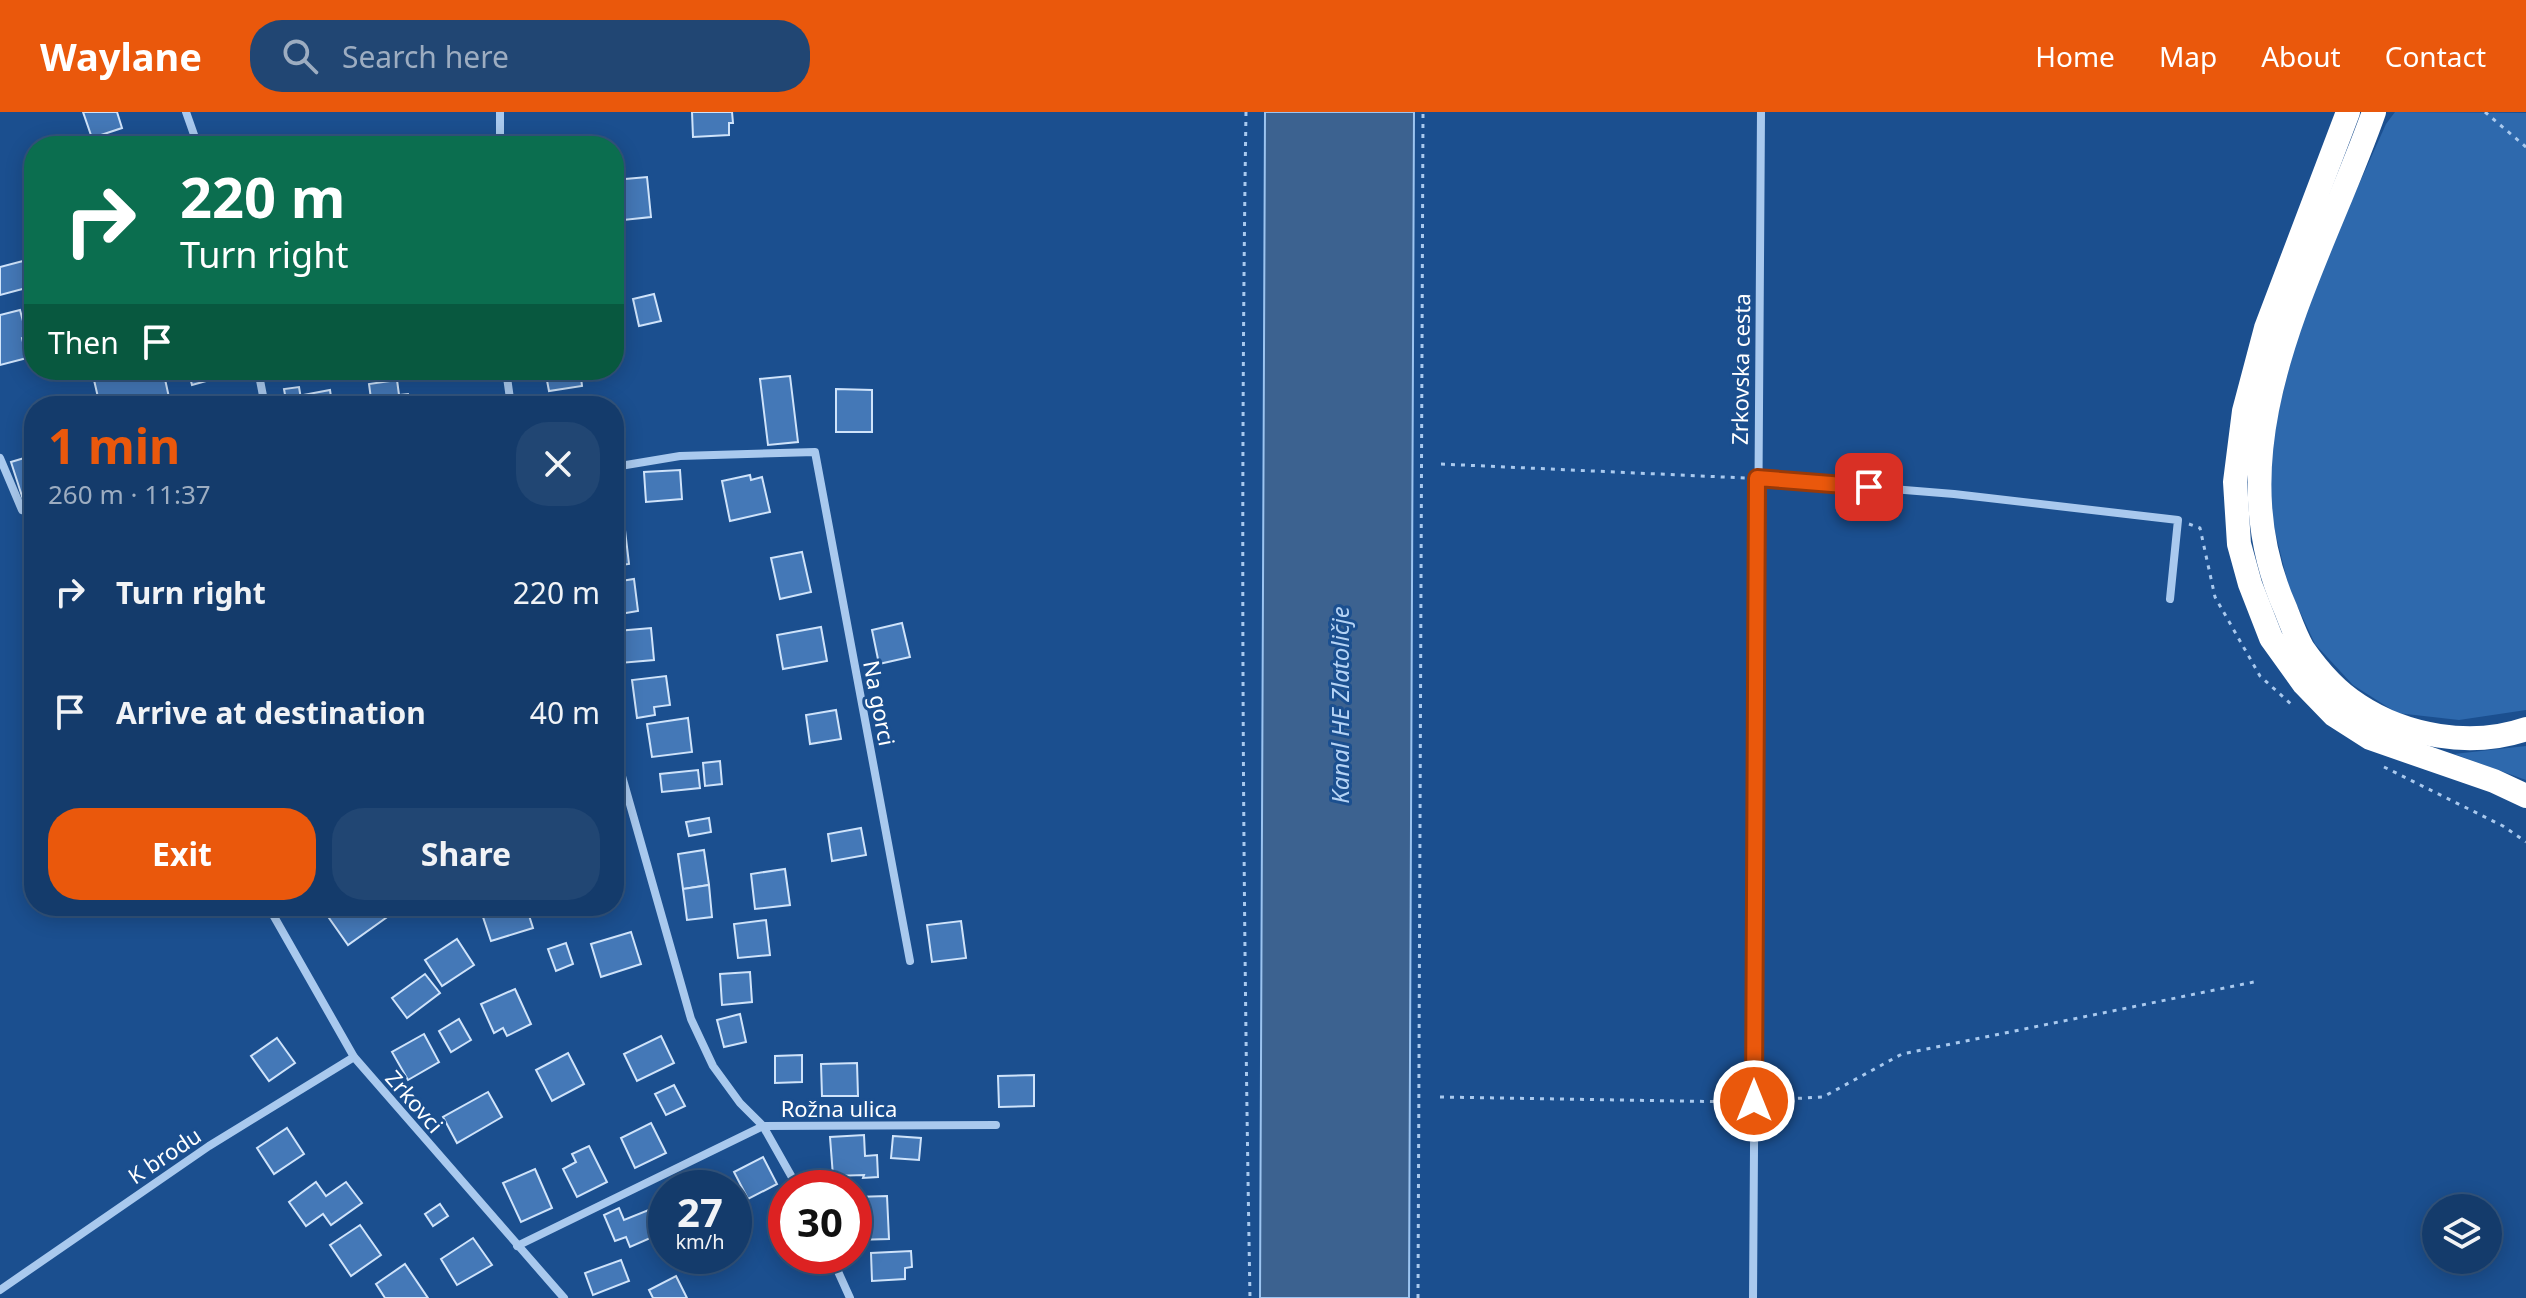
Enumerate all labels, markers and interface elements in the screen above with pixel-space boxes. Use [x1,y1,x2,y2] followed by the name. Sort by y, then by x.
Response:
[250,20,810,92] search box
[40,30,202,82] text: Waylane
[278,34,322,78] icon: search
[342,36,509,77] text: Search here
[2035,37,2115,75] text: Home
[2159,37,2217,75] text: Map
[2261,37,2341,75] text: About
[2385,37,2486,75] text: Contact
[180,158,345,234] text: 220 m
[48,168,152,272] icon: right
[180,230,348,279] text: Turn right
[1724,293,1756,445] street label: Zrkovska cesta
[135,320,179,364] icon: arrive
[48,322,119,363] text: Then
[48,413,180,478] text: 1 min
[516,422,600,506] button: close
[1835,453,1903,521] pin
[1847,465,1891,509] icon: arrive
[48,476,211,512] text: 260 m · 11:37
[48,570,92,614] icon: right
[116,572,266,613] text: Turn right
[513,572,600,613] text: 220 m
[1323,606,1356,804] water label: Kanal HE Zlatoličje
[857,658,903,748] street label: Na gorci
[48,690,92,734] icon: arrive
[116,692,426,733] text: Arrive at destination
[530,692,600,733] text: 40 m
[48,808,316,900] button: Exit
[332,808,600,900] button: Share
[1712,1059,1796,1143] position arrow
[380,1063,450,1139] street label: Zrkovci
[781,1093,897,1123] street label: Rožna ulica
[122,1120,206,1190] street label: K brodu
[768,1170,872,1274] speed limit sign: 30
[677,1184,723,1239] text: 27
[2422,1194,2502,1274] map controls
[2422,1194,2502,1274] button: layers
[675,1228,725,1255] text: km/h

